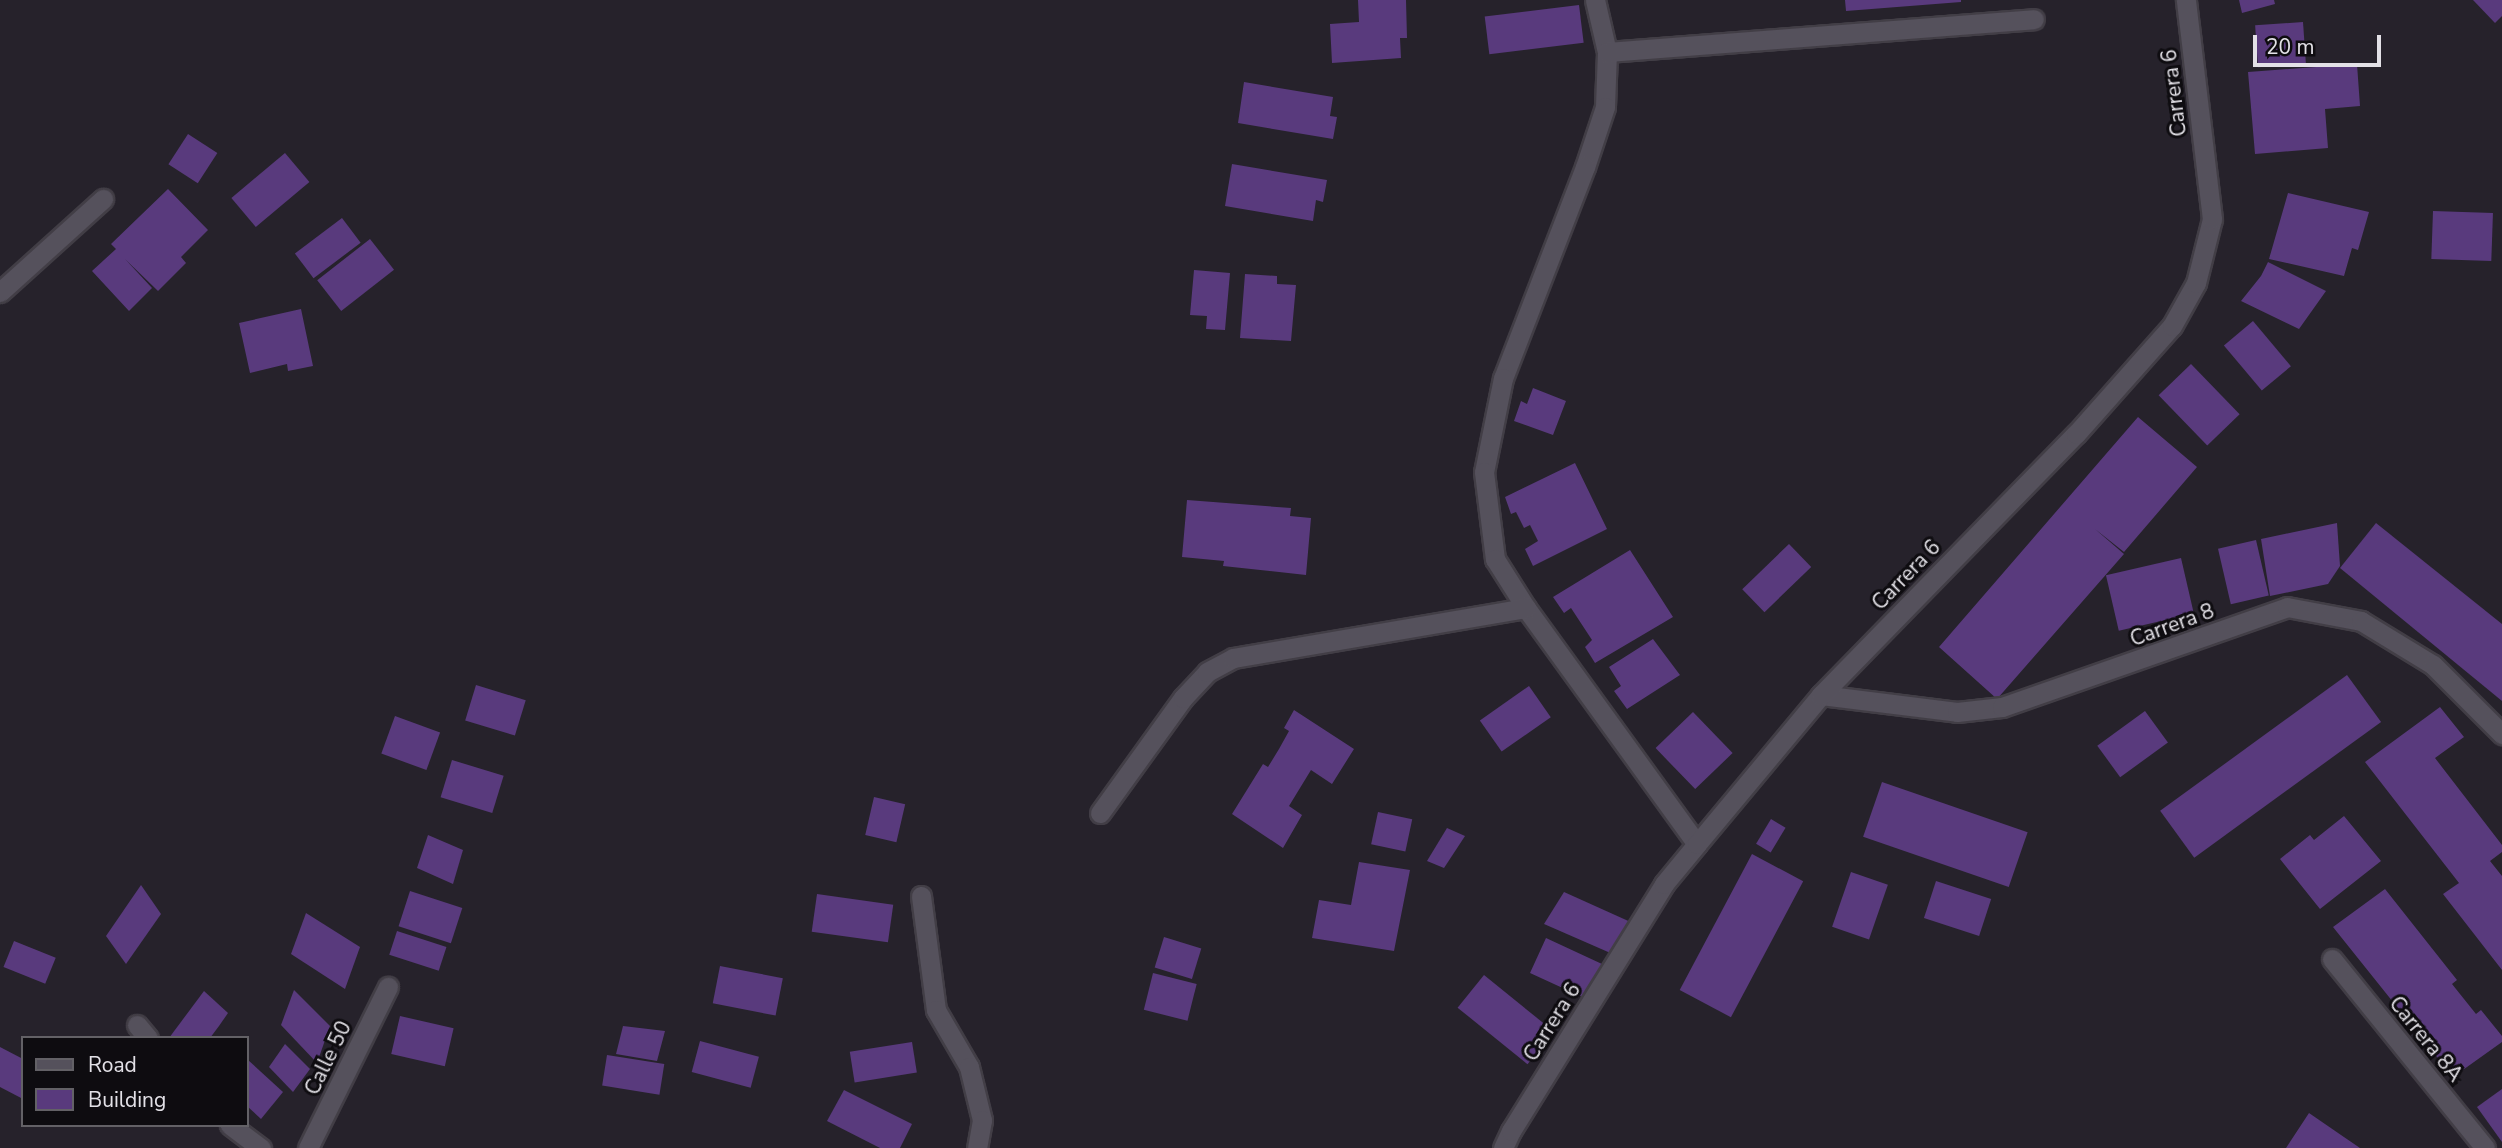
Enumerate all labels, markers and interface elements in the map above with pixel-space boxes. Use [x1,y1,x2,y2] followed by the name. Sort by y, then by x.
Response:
[2257,21,2385,65] scale bar
[2266,33,2315,61] text: 20 m
[2156,48,2192,138] street label: Carrera 6
[1867,535,1945,615] street label: Carrera 6
[2127,598,2217,652] street label: Carrera 8
[1518,978,1586,1066] street label: Carrera 6
[2384,991,2468,1087] street label: Carrera 8A
[299,1017,357,1099] street label: Calle 50
[21,1036,248,1127] legend
[88,1051,137,1079] text: Road
[88,1086,166,1114] text: Building

